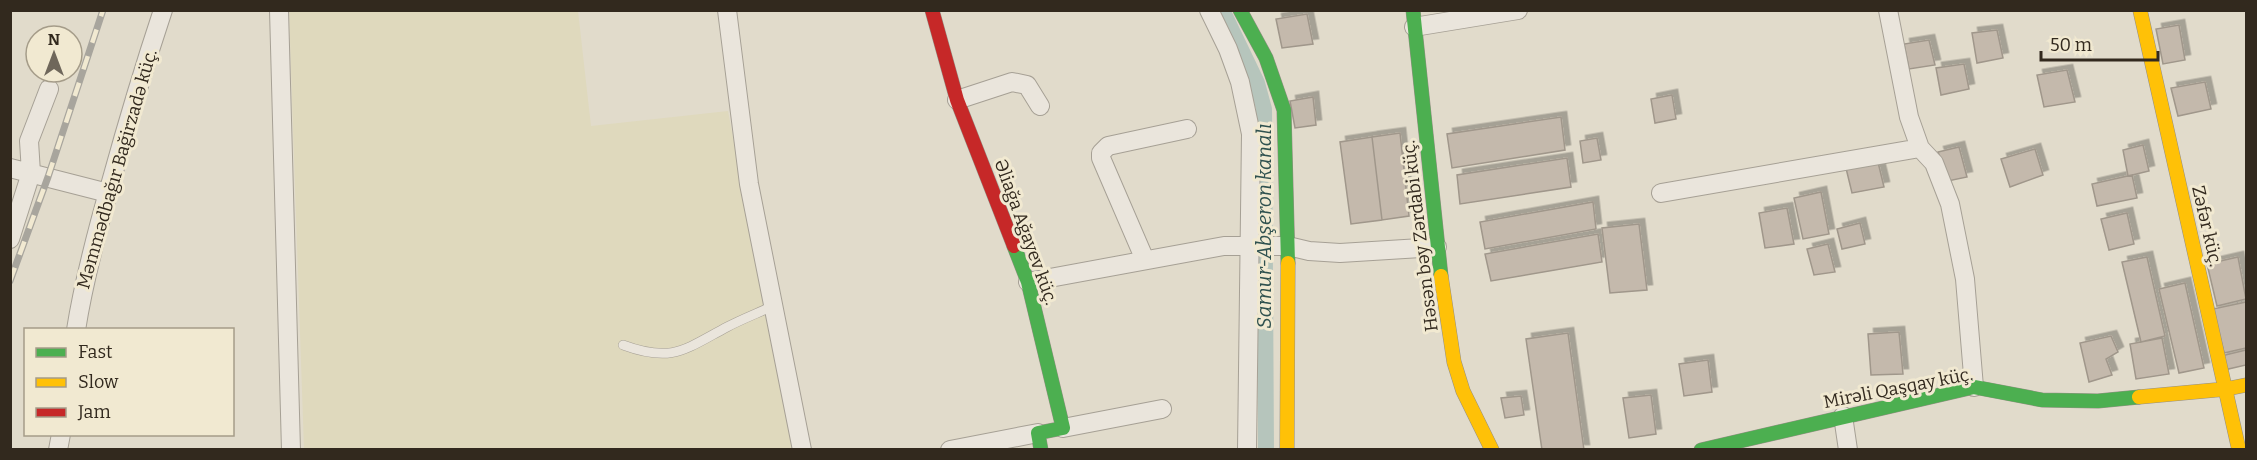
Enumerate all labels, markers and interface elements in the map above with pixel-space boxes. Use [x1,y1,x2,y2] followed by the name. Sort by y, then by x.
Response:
[24,24,84,84] north arrow
[2041,24,2158,62] scale bar
[48,30,60,49] text: N
[2050,34,2092,56] text: 50 m
[72,47,162,291] street label: Məmmədbağır Bağirzadə küç.
[1252,123,1276,329] water label: Samur-Abşeron kanalı
[1397,139,1443,333] street label: Həsən bəy Zərdabi küç.
[989,156,1063,308] street label: Əliağa Ağayev küç.
[2187,183,2227,269] street label: Zəfər küç.
[24,328,234,436] legend
[78,341,113,363] text: Fast
[1821,363,1975,413] street label: Mirəli Qaşqay küç.
[78,371,119,393] text: Slow
[77,401,111,423] text: Jam

